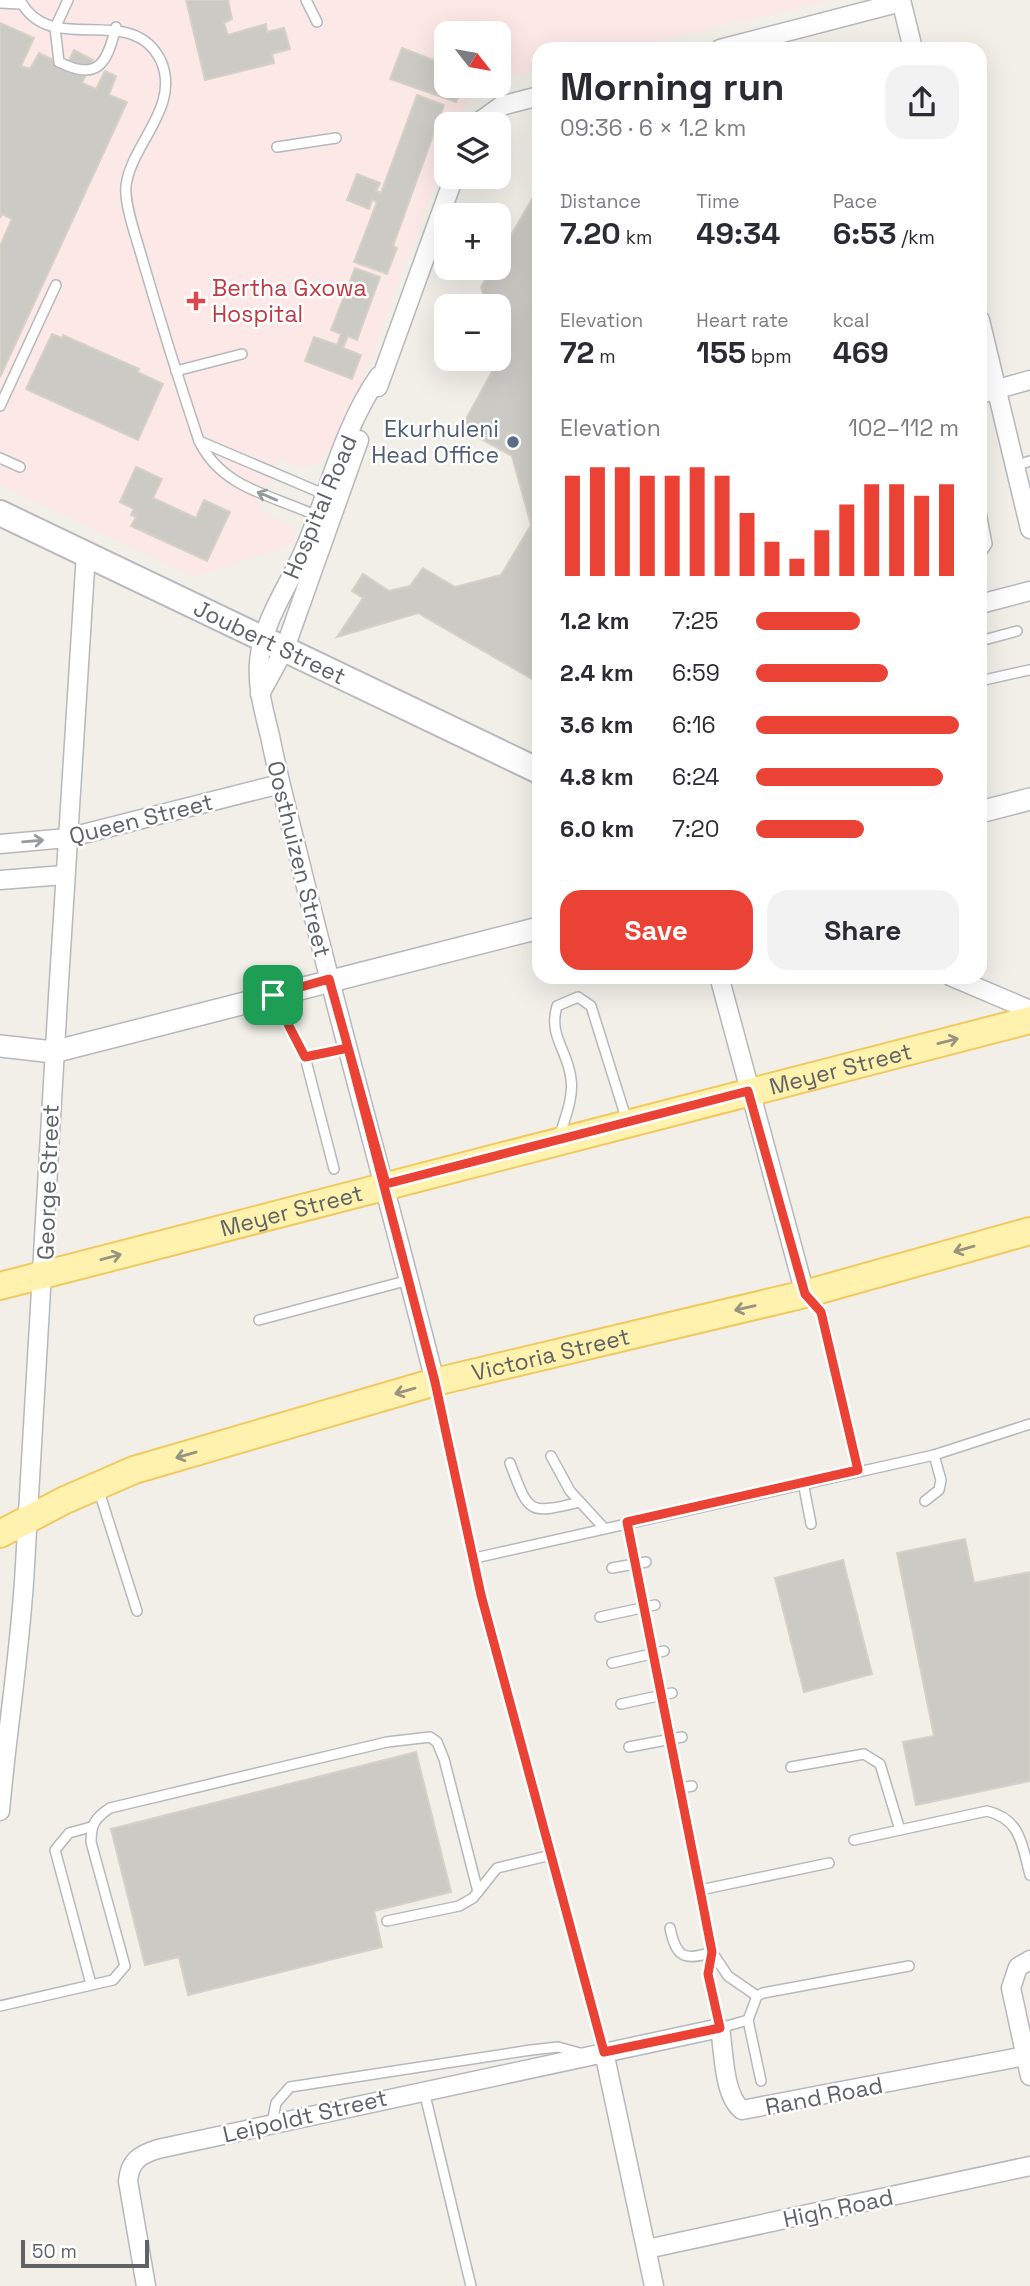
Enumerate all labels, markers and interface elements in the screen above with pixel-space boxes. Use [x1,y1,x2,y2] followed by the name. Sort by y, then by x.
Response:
[434,21,511,98] north arrow
[434,21,511,371] map controls
[560,63,785,111] text: Morning run
[885,65,959,139] button: share
[434,112,511,189] button: layers
[560,113,746,143] text: 09:36 · 6 × 1.2 km
[560,189,641,214] text: Distance
[696,189,740,214] text: Time
[833,189,877,214] text: Pace
[434,203,511,280] button: +
[560,214,621,253] text: 7.20
[696,214,780,253] text: 49:34
[833,214,896,253] text: 6:53
[621,225,652,250] text: km
[896,225,935,250] text: /km
[212,273,367,329] place label: Bertha Gxowa Hospital
[186,291,206,311] marker: Bertha Gxowa Hospital
[434,294,511,371] button: −
[560,308,643,333] text: Elevation
[696,308,789,333] text: Heart rate
[833,308,869,333] text: kcal
[560,333,594,372] text: 72
[696,333,746,372] text: 155
[833,333,889,372] text: 469
[594,344,616,369] text: m
[746,344,792,369] text: bpm
[560,413,661,443] text: Elevation
[848,413,959,443] text: 102–112 m
[371,414,499,470] place label: Ekurhuleni Head Office
[276,430,364,584] street label: Hospital Road
[505,434,521,450] marker: Ekurhuleni Head Office
[257,489,278,502] one-way arrow
[189,593,351,691] street label: Joubert Street
[560,606,629,636] text: 1.2 km
[672,606,718,636] text: 7:25
[560,658,634,688] text: 2.4 km
[672,658,720,688] text: 6:59
[560,710,633,740] text: 3.6 km
[672,710,716,740] text: 6:16
[260,758,338,960] street label: Oosthuizen Street
[560,762,634,792] text: 4.8 km
[672,762,719,792] text: 6:24
[66,787,216,851] street label: Queen Street
[560,814,634,844] text: 6.0 km
[672,814,719,844] text: 7:20
[22,834,44,847] one-way arrow
[560,890,753,970] button: Save
[767,890,959,970] button: Share
[243,965,303,1025] pin
[254,976,292,1014] icon: arrive
[936,1034,958,1047] one-way arrow
[766,1036,915,1102] street label: Meyer Street
[30,1104,66,1260] street label: George Street
[217,1178,366,1244] street label: Meyer Street
[953,1243,976,1256] one-way arrow
[99,1250,121,1263] one-way arrow
[734,1302,757,1315] one-way arrow
[469,1321,633,1388] street label: Victoria Street
[394,1386,416,1399] one-way arrow
[176,1449,198,1462] one-way arrow
[763,2070,885,2122] street label: Rand Road
[220,2082,390,2150] street label: Leipoldt Street
[780,2182,896,2234] street label: High Road
[21,2237,149,2269] scale bar
[32,2239,77,2264] text: 50 m

